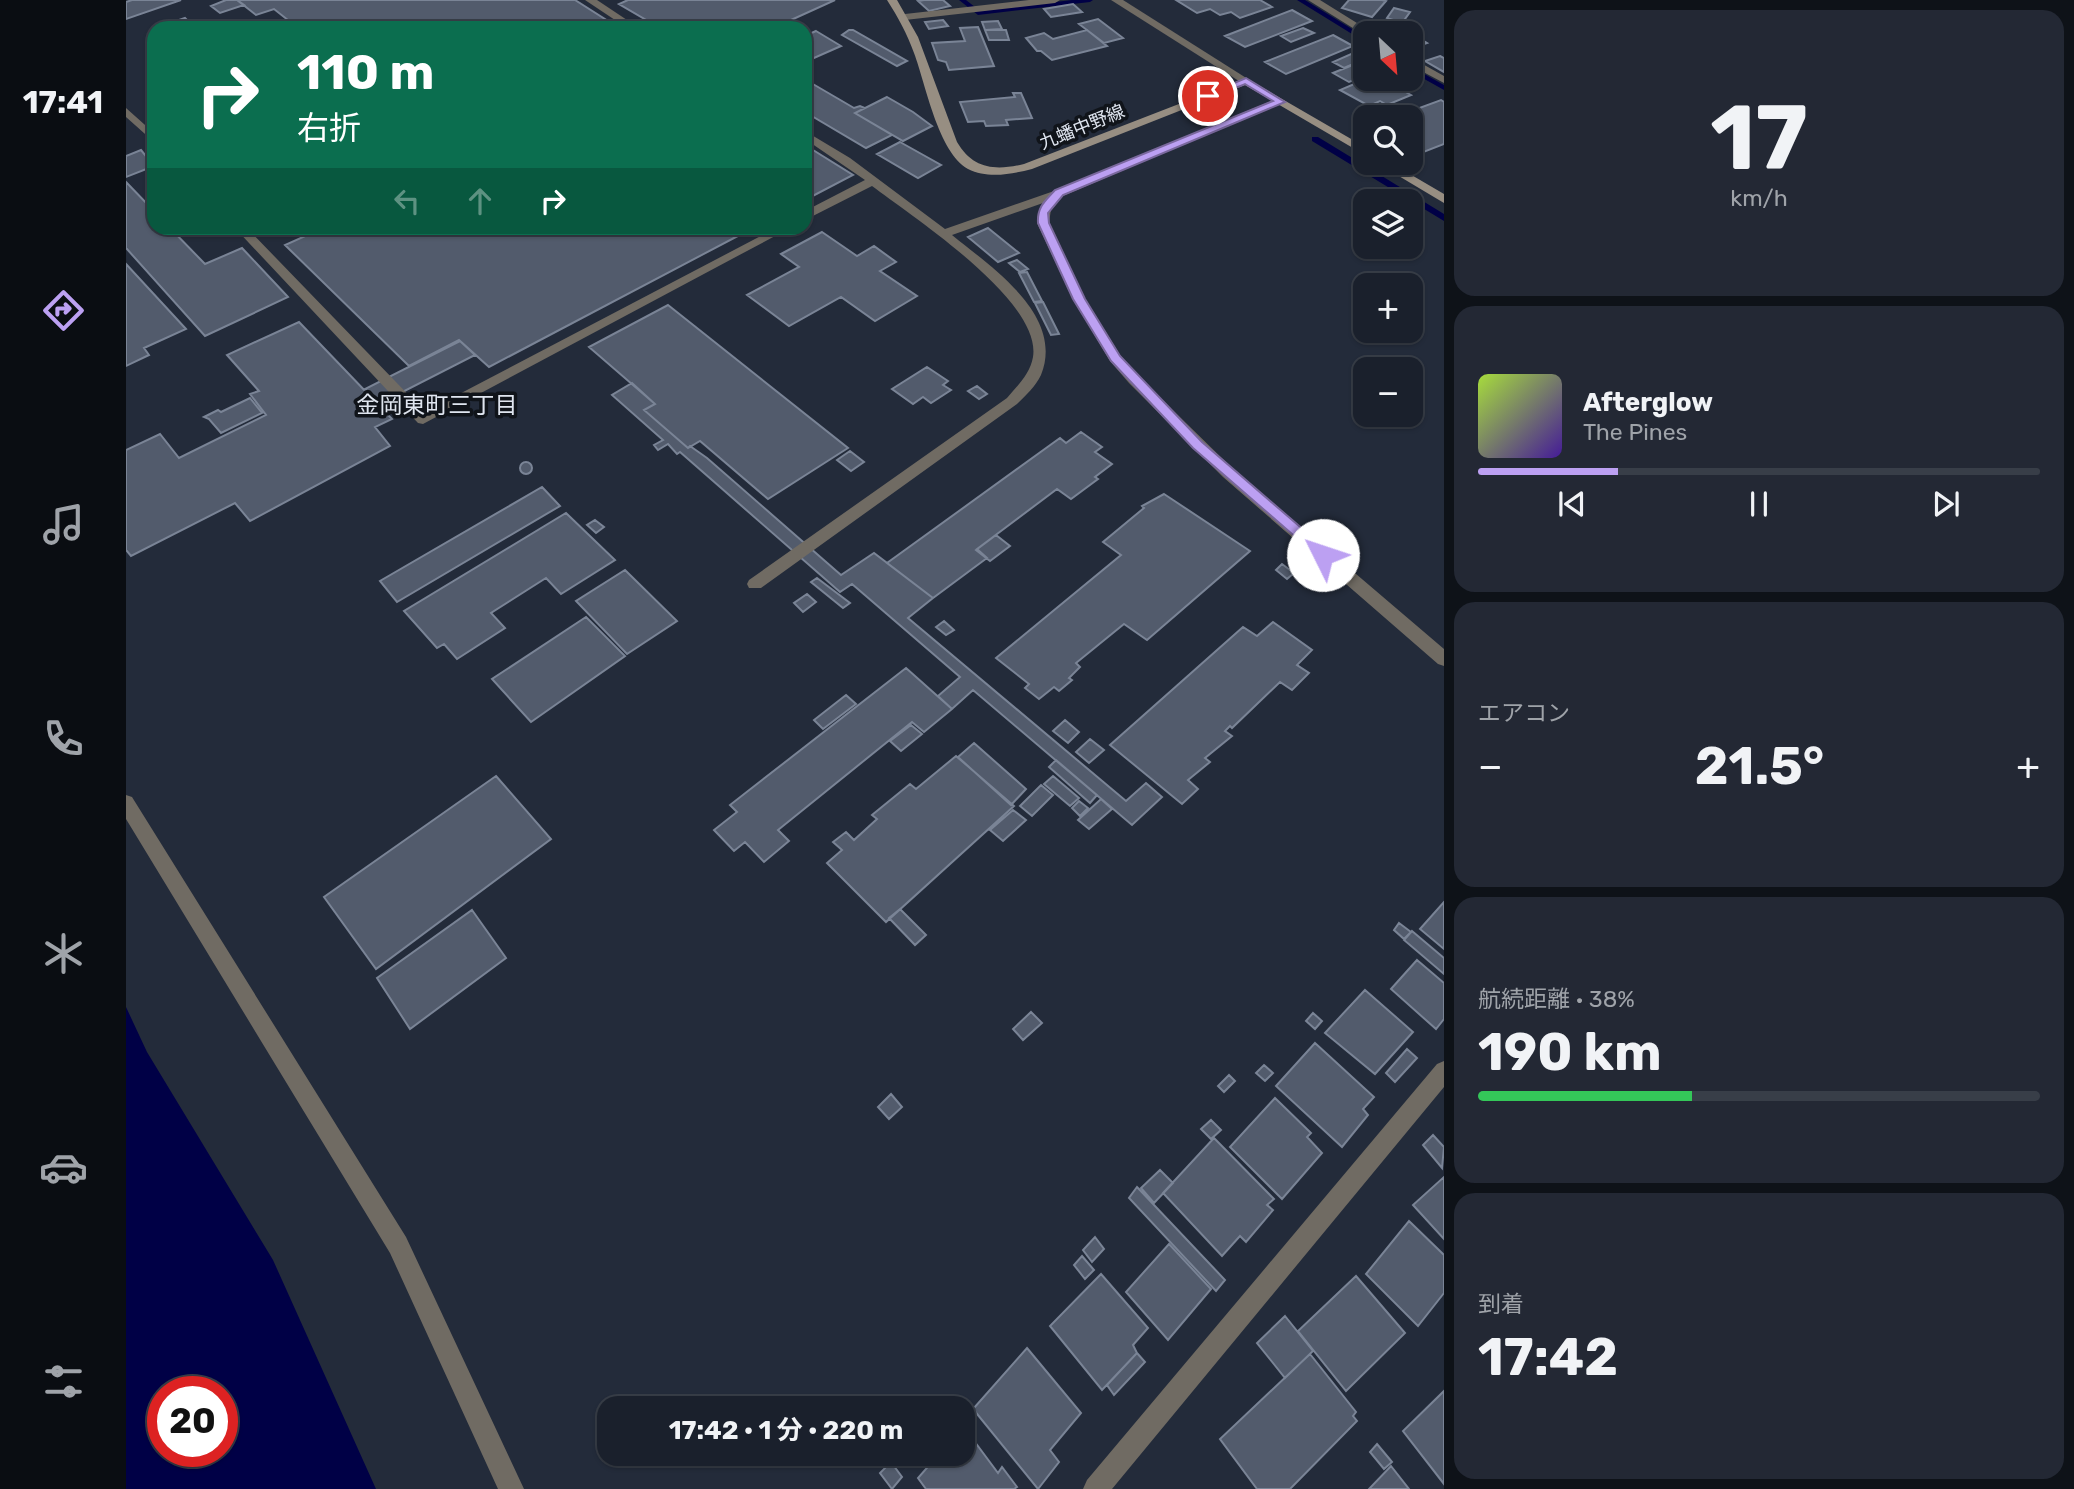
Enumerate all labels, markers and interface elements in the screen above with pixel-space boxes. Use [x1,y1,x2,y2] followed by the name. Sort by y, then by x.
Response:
[1353,21,1423,91] north arrow
[1353,21,1423,427] map controls
[297,43,434,101] text: 110 m
[182,49,273,140] icon: right
[1178,66,1238,126] pin
[1189,77,1227,115] icon: arrive
[23,83,103,121] text: 17:41
[1710,84,1808,192] text: 17
[1036,100,1128,154] street label: 九蟠中野線
[1353,105,1423,175] button: search
[297,109,361,147] text: 右折
[388,182,426,220] icon: left
[461,182,499,220] icon: ahead
[534,182,572,220] icon: right
[1730,184,1788,212] text: km/h
[1353,189,1423,259] button: layers
[1353,273,1423,343] button: +
[39,286,88,335] icon: directions
[1353,357,1423,427] button: −
[1583,387,1713,418] text: Afterglow
[357,391,518,419] district label: 金岡東町三丁目
[1583,418,1687,446] text: The Pines
[1553,485,1591,523] icon: previous
[1740,485,1778,523] icon: pause
[1927,485,1965,523] icon: next
[39,500,88,549] icon: music
[1286,518,1360,592] position arrow
[1478,699,1570,727] text: エアコン
[39,714,88,763] icon: phone
[1695,735,1824,797] text: 21.5°
[1478,743,1503,789] text: −
[2016,743,2040,789] text: +
[39,929,88,978] icon: climate
[1478,985,1635,1013] text: 航続距離 · 38%
[1478,1021,1662,1083] text: 190 km
[39,1143,88,1192] icon: car
[1478,1290,1524,1318] text: 到着
[1478,1326,1618,1388] text: 17:42
[39,1357,88,1406] icon: filters
[147,1376,238,1467] speed limit sign: 20
[669,1415,903,1446] text: 17:42 · 1 分 · 220 m

